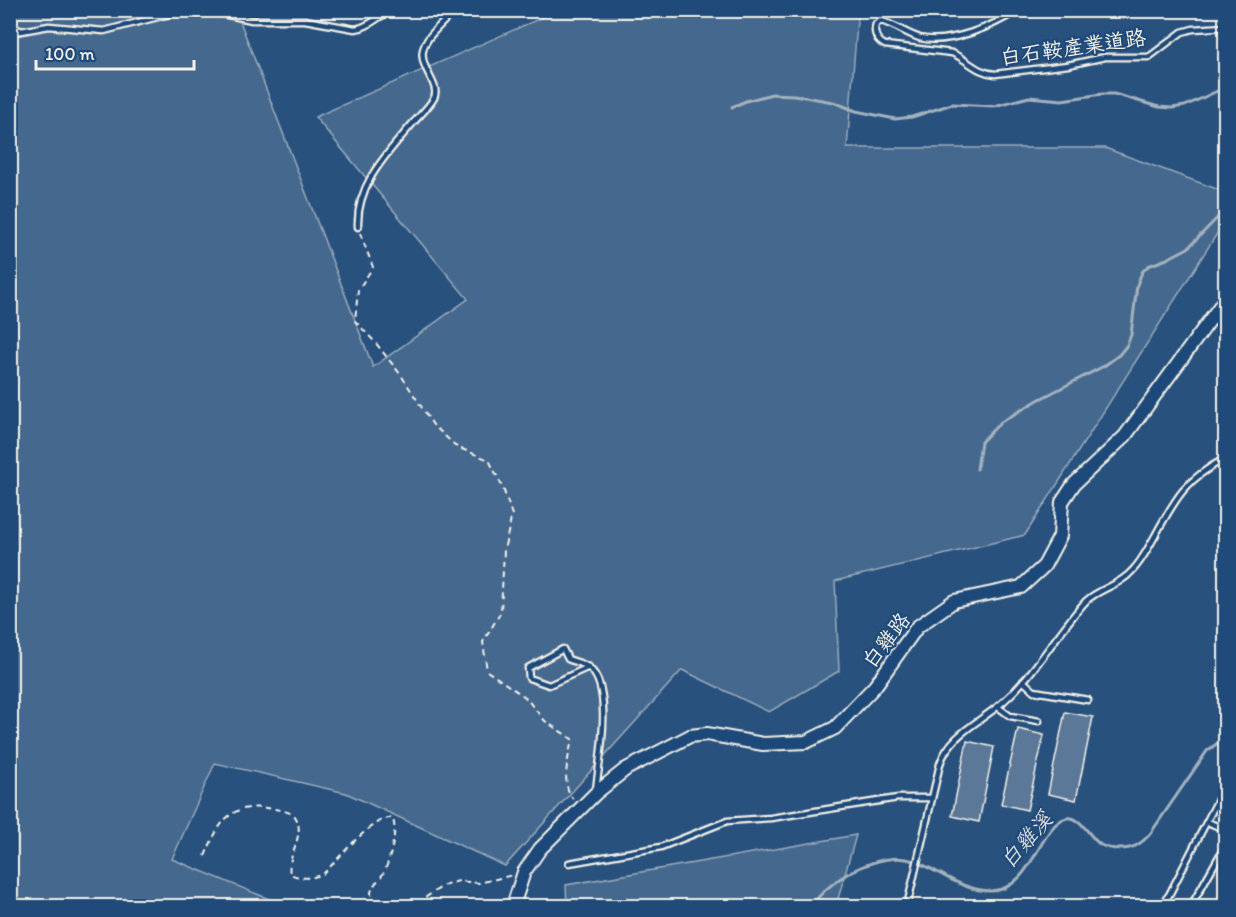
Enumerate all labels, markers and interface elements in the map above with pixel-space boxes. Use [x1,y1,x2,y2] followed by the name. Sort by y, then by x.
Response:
[998,24,1148,70] street label: 白石鞍產業道路
[36,33,194,71] scale bar
[45,43,95,65] text: 100 m
[857,607,915,673] street label: 白雞路
[994,805,1058,874] water label: 白雞溪

